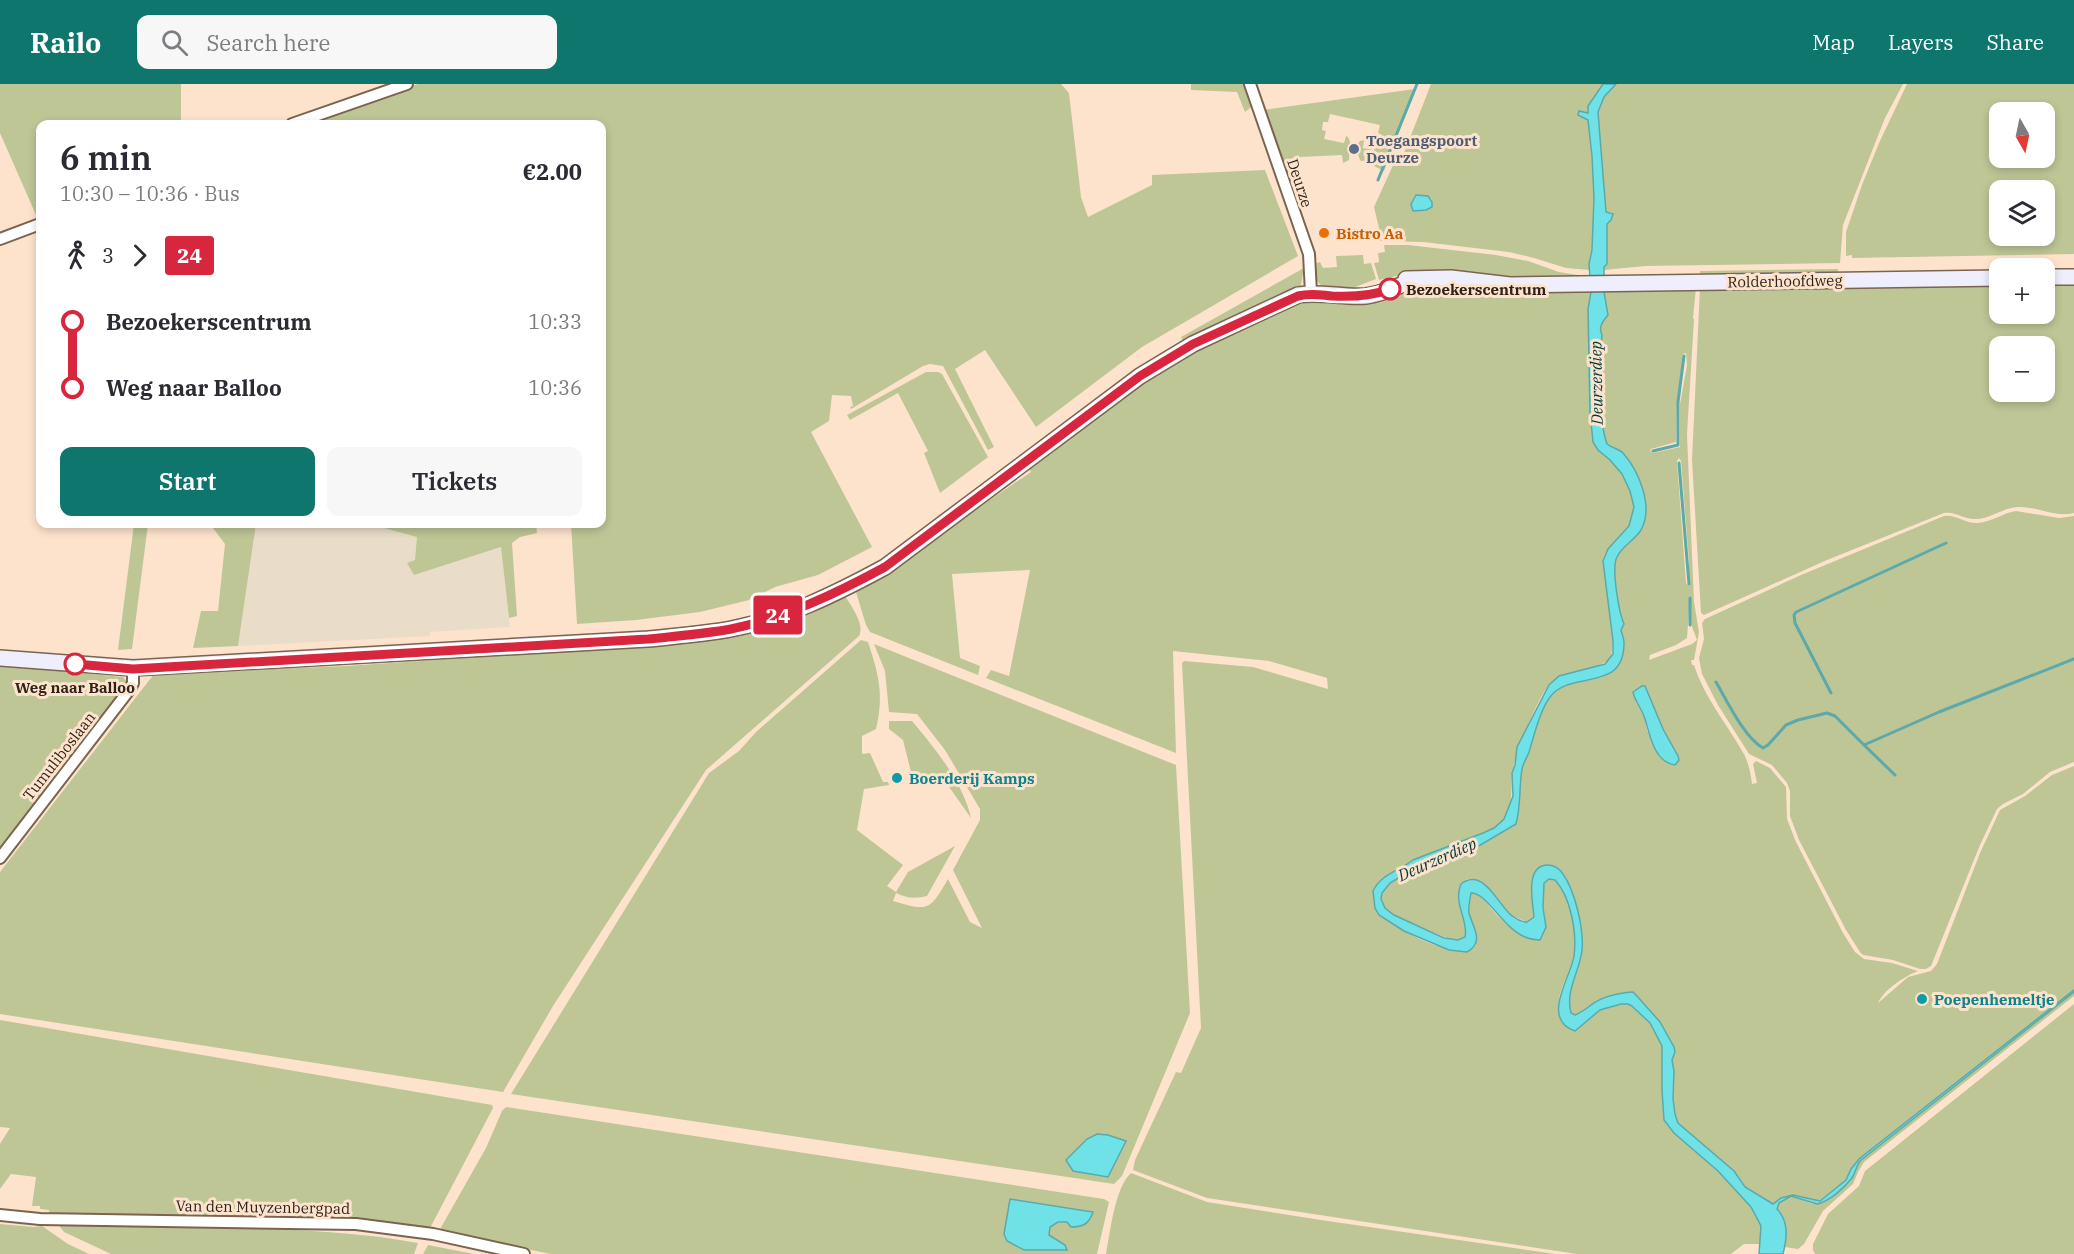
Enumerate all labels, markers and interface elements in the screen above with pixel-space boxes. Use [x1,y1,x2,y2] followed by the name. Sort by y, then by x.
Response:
[137,15,557,69] search box
[30,24,101,61] text: Railo
[158,26,191,59] icon: search
[206,28,330,57] text: Search here
[1812,28,1855,56] text: Map
[1888,28,1954,56] text: Layers
[1987,28,2044,56] text: Share
[1989,102,2055,168] north arrow
[1989,102,2055,402] map controls
[1366,131,1478,167] place label: Toegangspoort Deurze
[60,136,152,179] text: 6 min
[1347,142,1361,156] marker: Toegangspoort Deurze
[1283,156,1317,210] street label: Deurze
[523,157,582,186] text: €2.00
[60,180,240,207] text: 10:30 – 10:36 · Bus
[1989,180,2055,246] button: layers
[1336,224,1404,243] place label: Bistro Aa
[1317,226,1331,240] marker: Bistro Aa
[60,239,93,272] icon: walk
[123,239,156,272] icon: forward
[177,241,202,269] text: 24
[102,242,114,269] text: 3
[1989,258,2055,324] button: +
[1727,270,1843,292] street label: Rolderhoofdweg
[1379,278,1401,300] marker: Bezoekerscentrum
[1406,280,1547,299] place label: Bezoekerscentrum
[106,307,312,336] text: Bezoekerscentrum
[528,308,582,335] text: 10:33
[1989,336,2055,402] button: −
[1585,341,1607,426] water label: Deurzerdiep
[106,373,282,402] text: Weg naar Balloo
[528,374,582,401] text: 10:36
[60,447,315,516] button: Start
[327,447,582,516] button: Tickets
[751,596,805,634] line badge: 24
[765,601,791,629] text: 24
[64,653,86,675] marker: Weg naar Balloo
[15,678,135,697] place label: Weg naar Balloo
[19,708,100,804] street label: Tumuliboslaan
[909,769,1035,788] place label: Boerderij Kamps
[890,771,904,785] marker: Boerderij Kamps
[1394,833,1479,886] water label: Deurzerdiep
[1934,990,2054,1009] place label: Poepenhemeltje
[1915,992,1929,1006] marker: Poepenhemeltje
[176,1196,350,1218] street label: Van den Muyzenbergpad

